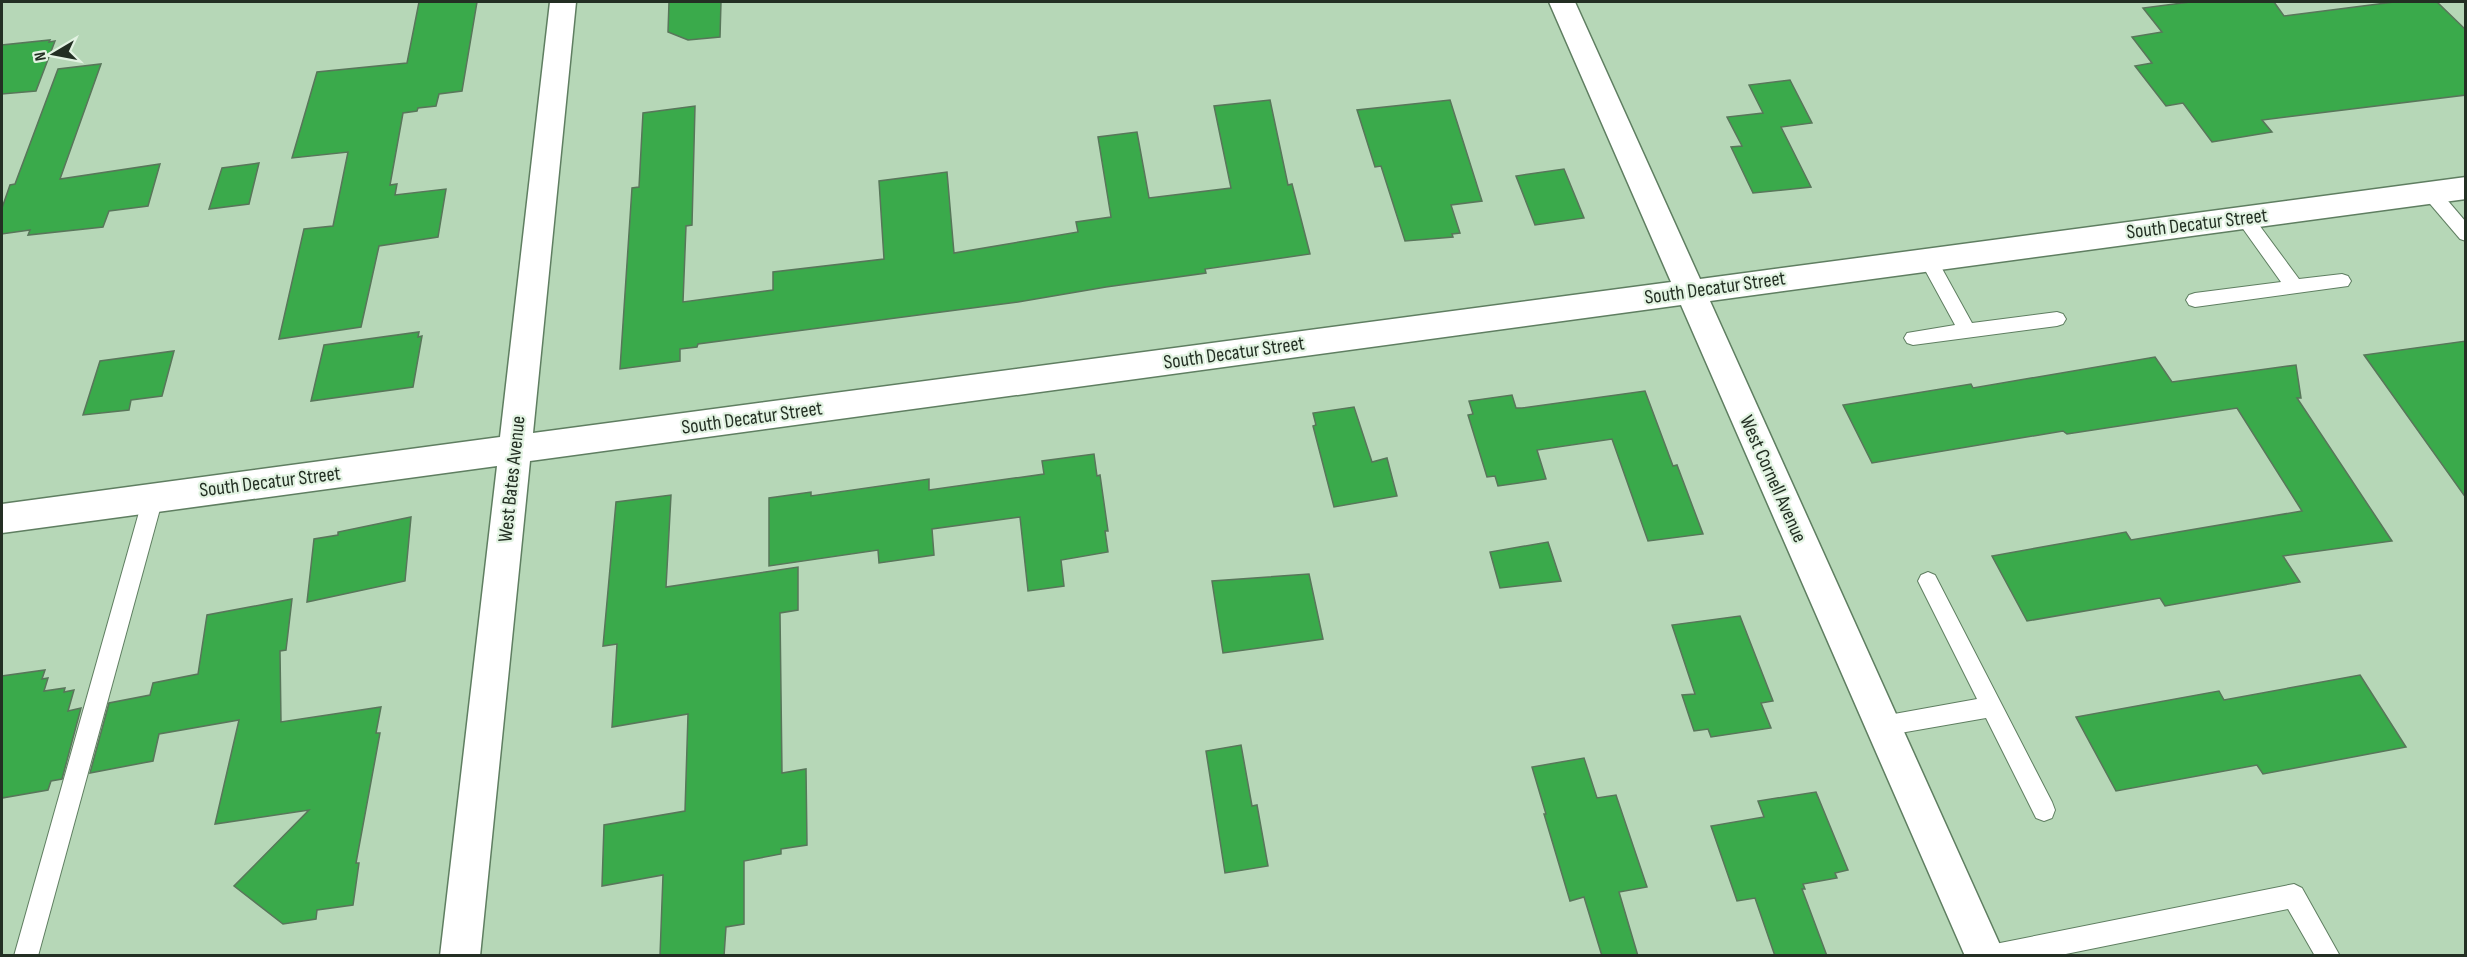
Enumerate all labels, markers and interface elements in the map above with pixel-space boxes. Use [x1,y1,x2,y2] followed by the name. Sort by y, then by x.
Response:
[24,24,84,84] north arrow
[31,50,51,62] text: N
[2125,203,2269,245] street label: South Decatur Street
[1643,266,1787,310] street label: South Decatur Street
[1162,331,1306,375] street label: South Decatur Street
[680,396,824,440] street label: South Decatur Street
[1734,412,1812,546] street label: West Cornell Avenue
[493,415,531,543] street label: West Bates Avenue
[198,461,342,503] street label: South Decatur Street

